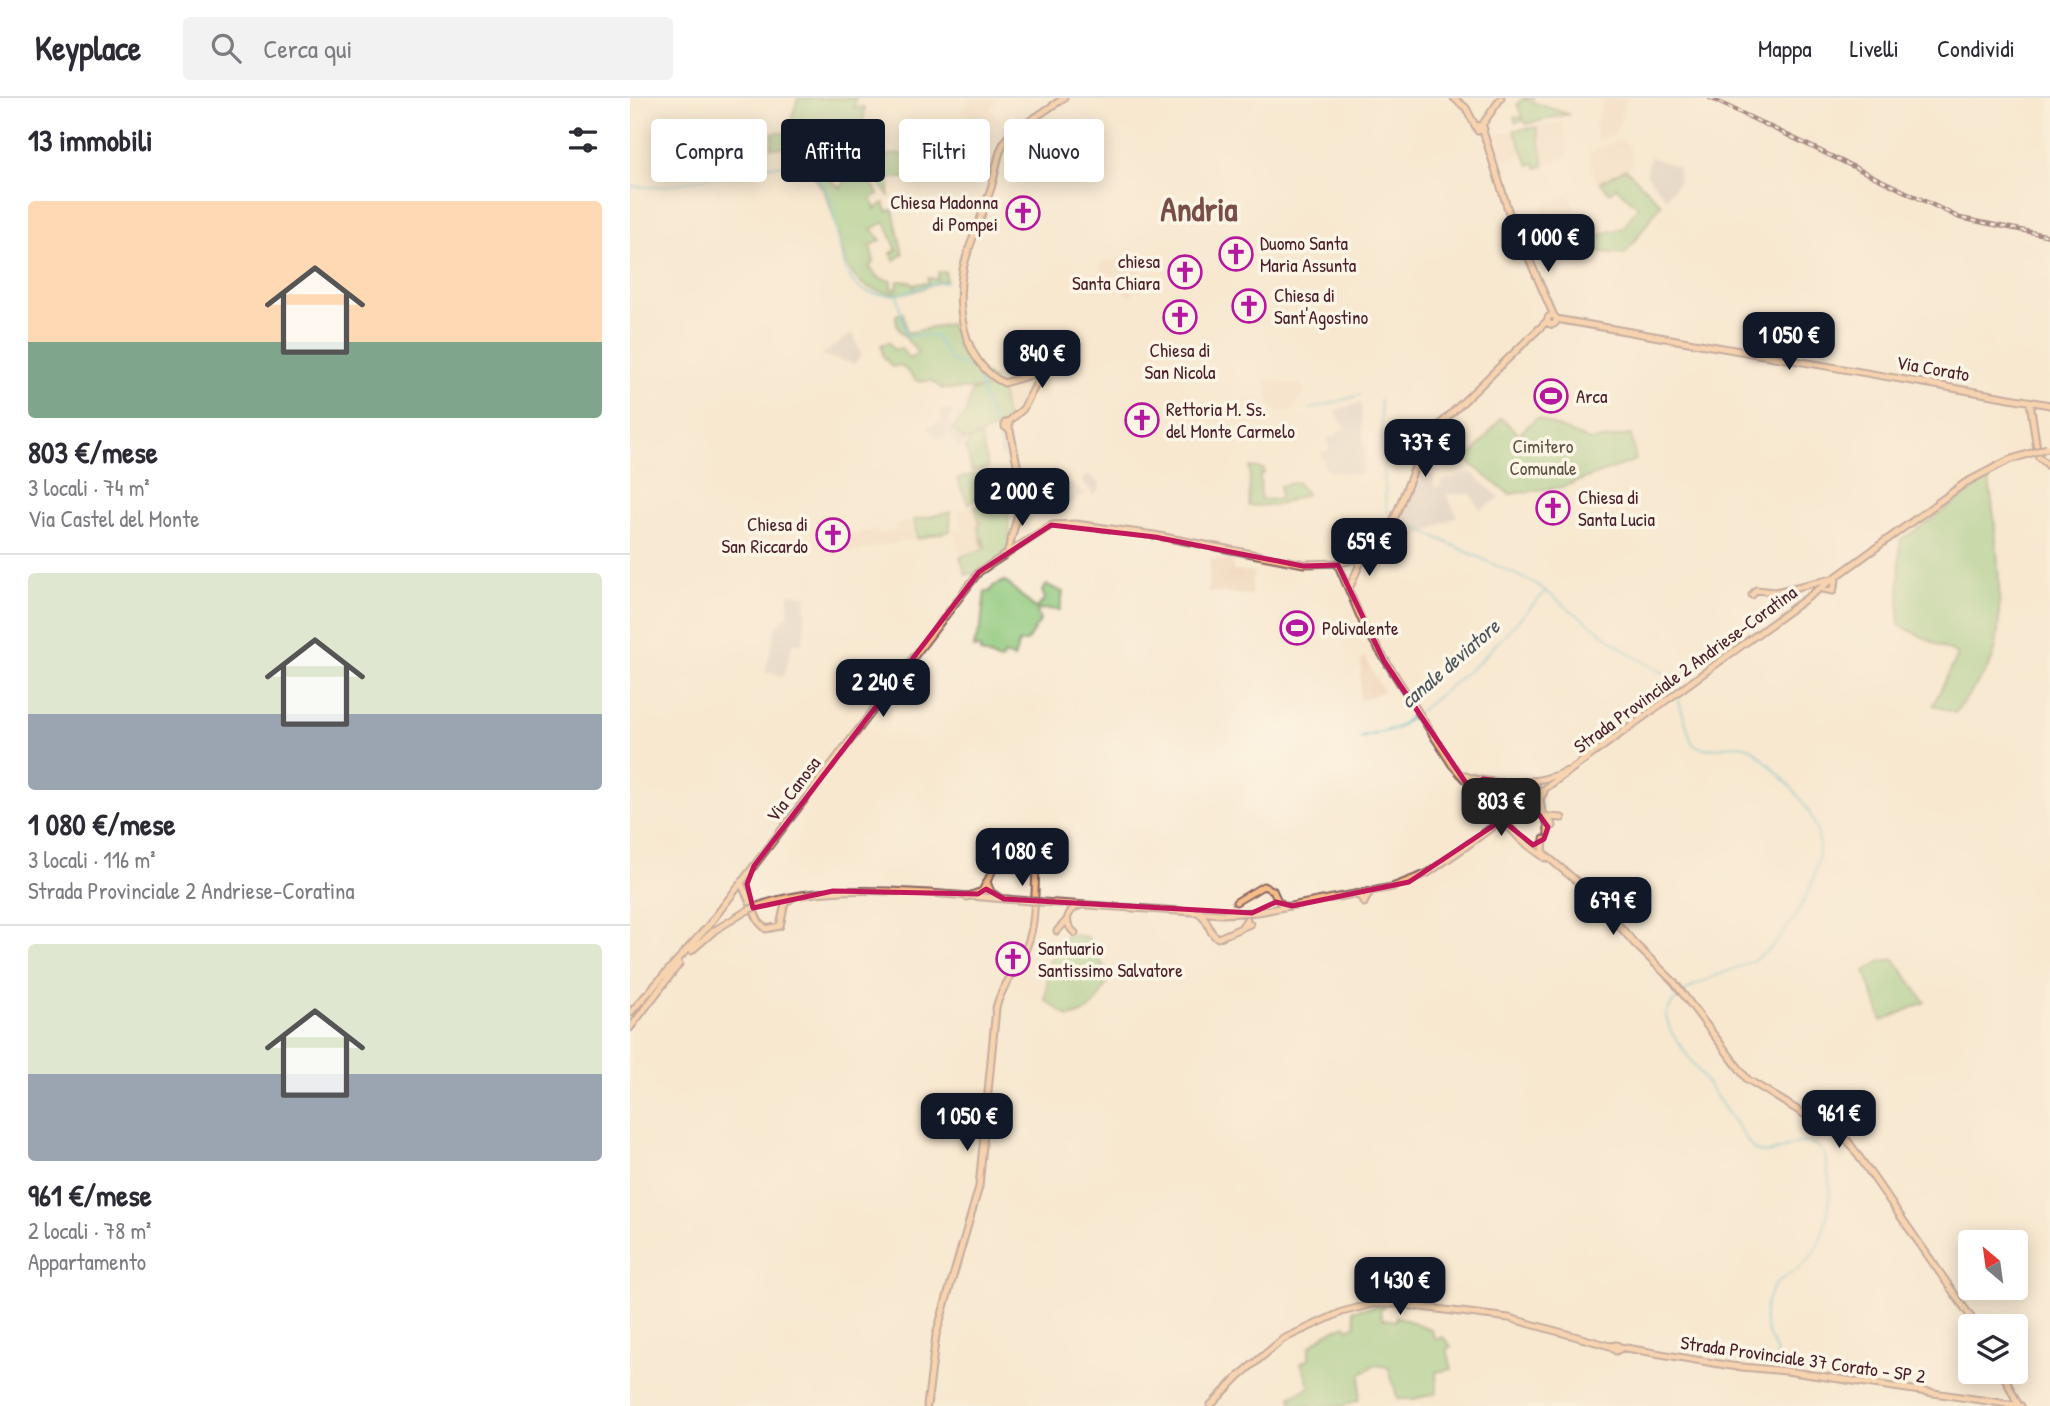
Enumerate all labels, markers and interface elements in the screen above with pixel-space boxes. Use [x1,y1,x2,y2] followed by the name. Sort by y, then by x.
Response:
[183,17,673,80] search box
[35,26,141,70] text: Keyplace
[207,29,245,67] icon: search
[263,31,352,66] text: Cerca qui
[1758,32,1812,64] text: Mappa
[1850,32,1899,64] text: Livelli
[1937,32,2015,64] text: Condividi
[651,119,767,182] chip: Compra
[781,119,885,182] chip: Affitta
[899,119,990,182] chip: Filtri
[1004,119,1104,182] chip: Nuovo
[28,120,153,160] text: 13 immobili
[564,121,602,159] icon: filters
[1161,187,1238,231] district label: Andria
[890,189,999,237] place label: Chiesa Madonna di Pompei
[1004,194,1042,232] church icon: Chiesa Madonna di Pompei
[1483,214,1613,274] pin: 1 000 €
[1518,221,1578,252] text: 1 000 €
[1260,230,1357,278] place label: Duomo Santa Maria Assunta
[1217,235,1255,273] church icon: Duomo Santa Maria Assunta
[252,247,378,373] icon: home
[1072,248,1161,296] place label: chiesa Santa Chiara
[1166,253,1204,291] church icon: chiesa Santa Chiara
[1274,282,1368,330] place label: Chiesa di Sant'Agostino
[1230,287,1268,325] church icon: Chiesa di Sant'Agostino
[1161,298,1199,336] church icon: Chiesa di San Nicola
[1724,313,1854,372] pin: 1 050 €
[1759,319,1819,350] text: 1 050 €
[993,330,1091,390] pin: 840 €
[1019,337,1065,368] text: 840 €
[1144,337,1216,385] place label: Chiesa di San Nicola
[1894,349,1972,387] street label: Via Corato
[1532,377,1570,415] sports icon: Arca
[1576,383,1608,409] place label: Arca
[1166,396,1295,444] place label: Rettoria M. Ss. del Monte Carmelo
[1123,401,1161,439] church icon: Rettoria M. Ss. del Monte Carmelo
[1376,420,1474,479] pin: 737 €
[1400,426,1450,457] text: 737 €
[28,432,158,472] text: 803 €/mese
[1509,433,1577,481] park label: Cimitero Comunale
[957,468,1087,528] pin: 2 000 €
[28,472,150,503] text: 3 locali · 74 m²
[990,475,1054,506] text: 2 000 €
[1578,484,1655,532] place label: Chiesa di Santa Lucia
[1534,489,1572,527] church icon: Chiesa di Santa Lucia
[28,503,199,534] text: Via Castel del Monte
[721,511,808,559] place label: Chiesa di San Riccardo
[814,516,852,554] church icon: Chiesa di San Riccardo
[1320,518,1418,578] pin: 659 €
[1347,525,1391,556] text: 659 €
[1568,579,1802,759] street label: Strada Provinciale 2 Andriese-Coratina
[1278,609,1316,647] sports icon: Polivalente
[1394,611,1507,715] water label: canale deviatore
[1322,615,1399,641] place label: Polivalente
[252,619,378,745] icon: home
[818,660,948,719] pin: 2 240 €
[852,666,914,697] text: 2 240 €
[760,751,826,827] street label: Via Canosa
[1452,778,1550,838] pin: 803 €
[1478,785,1524,816] text: 803 €
[28,804,176,844] text: 1 080 €/mese
[957,828,1087,888] pin: 1 080 €
[992,835,1052,866] text: 1 080 €
[28,844,155,875] text: 3 locali · 116 m²
[28,875,355,906] text: Strada Provinciale 2 Andriese-Coratina
[1564,878,1662,937] pin: 679 €
[1590,884,1636,915] text: 679 €
[1038,935,1183,983] place label: Santuario Santissimo Salvatore
[994,940,1032,978] church icon: Santuario Santissimo Salvatore
[252,990,378,1116] icon: home
[1790,1090,1888,1150] pin: 961 €
[902,1094,1032,1153] pin: 1 050 €
[1818,1097,1860,1128] text: 961 €
[937,1100,997,1131] text: 1 050 €
[28,1175,152,1215] text: 961 €/mese
[28,1215,151,1246] text: 2 locali · 78 m²
[1958,1230,2028,1300] north arrow
[1958,1230,2028,1384] map controls
[28,1246,146,1277] text: Appartamento
[1335,1258,1465,1317] pin: 1 430 €
[1370,1264,1430,1295] text: 1 430 €
[1958,1314,2028,1384] button: layers
[1679,1329,1927,1389] street label: Strada Provinciale 37 Corato - SP 2

